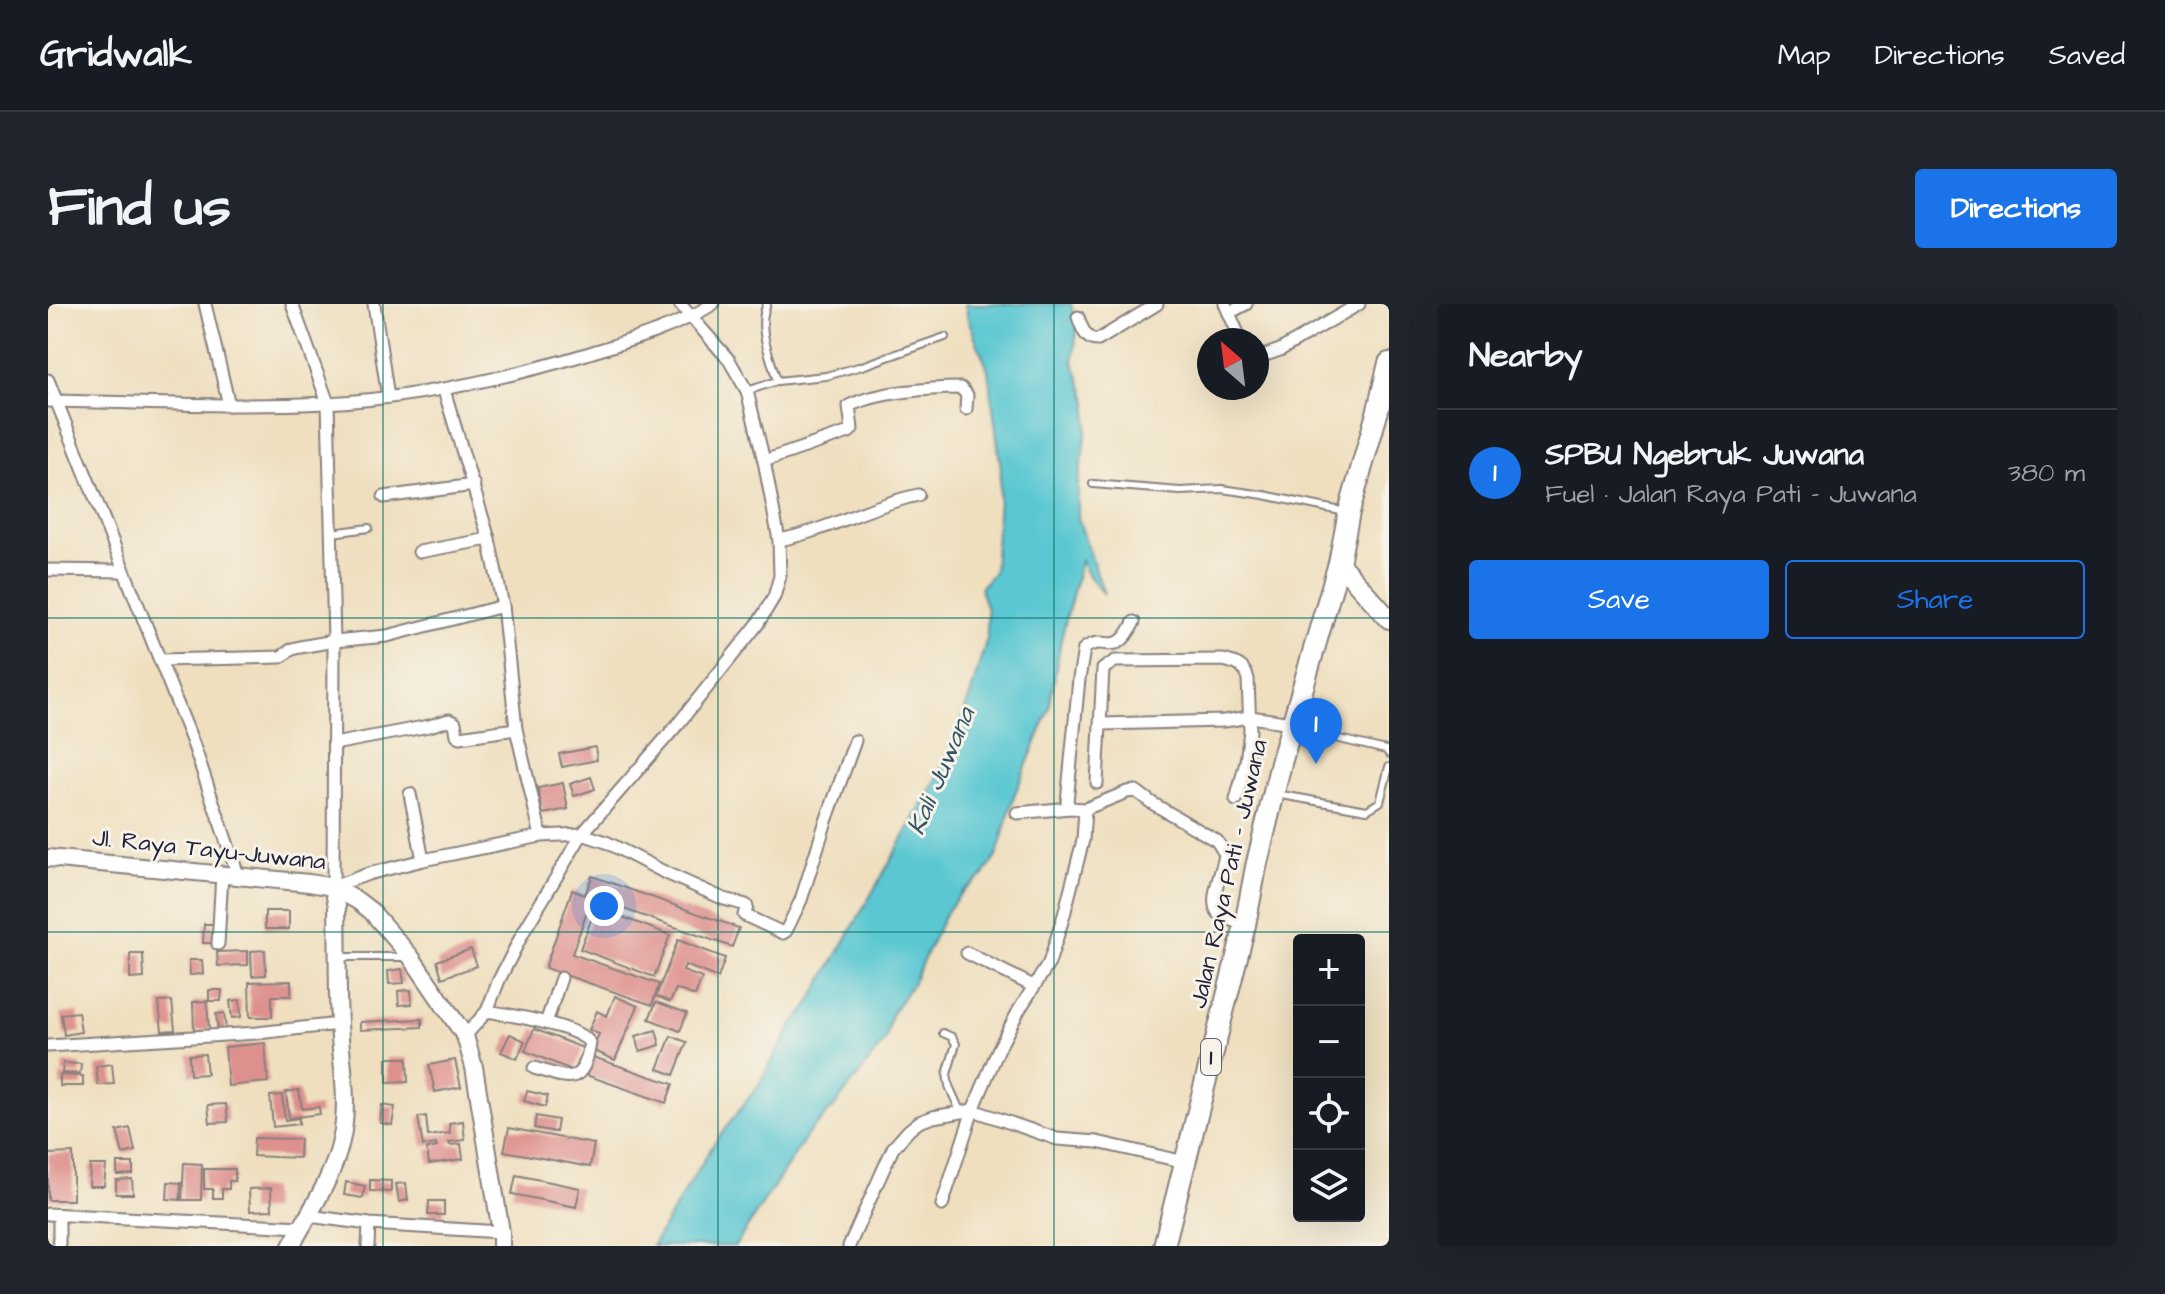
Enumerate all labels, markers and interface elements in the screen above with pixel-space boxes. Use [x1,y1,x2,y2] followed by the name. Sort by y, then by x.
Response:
[40,29,192,81] text: Gridwalk
[1778,36,1831,75] text: Map
[1875,36,2005,75] text: Directions
[2049,36,2125,75] text: Saved
[48,169,231,247] text: Find us
[1915,169,2117,248] button: Directions
[1197,328,1269,400] north arrow
[1469,332,1583,380] text: Nearby
[1545,434,1864,476] text: SPBU Ngebruk Juwana
[1493,455,1497,491] text: 1
[2008,455,2085,491] text: 380 m
[1545,476,1917,512] text: Fuel · Jalan Raya Pati - Juwana
[1469,560,1769,639] button: Save
[1785,560,2085,639] button: Share
[1290,698,1342,764] pin: 1
[898,700,985,840] water label: Kali Juwana
[1181,736,1277,1012] street label: Jalan Raya Pati - Juwana
[91,821,327,880] street label: Jl. Raya Tayu-Juwana
[584,886,624,926] your location
[1293,934,1365,1222] map controls
[1293,934,1365,1006] button: +
[1293,1006,1365,1078] button: −
[1201,1039,1221,1075] road number: 1
[1293,1078,1365,1150] button: locate
[1293,1150,1365,1222] button: layers

